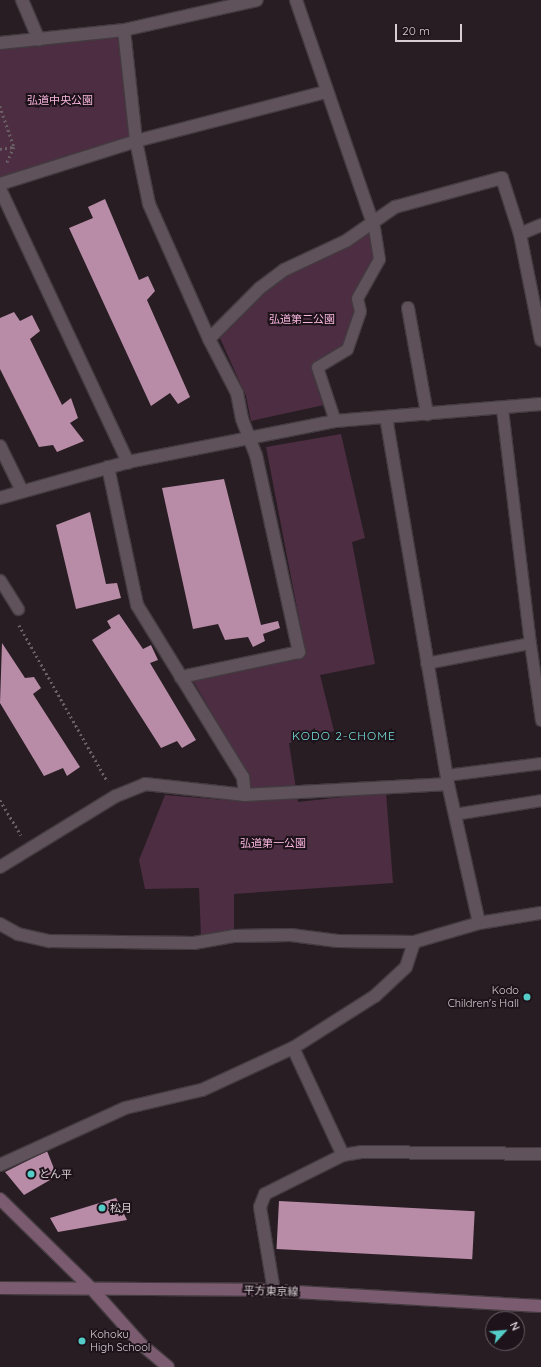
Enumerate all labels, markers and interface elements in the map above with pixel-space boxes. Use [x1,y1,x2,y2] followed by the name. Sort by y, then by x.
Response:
[397,16,464,42] scale bar
[402,23,430,38] text: 20 m
[27,93,93,107] park label: 弘道中央公園
[269,312,335,326] park label: 弘道第二公園
[292,729,396,743] district label: KODO 2-CHOME
[240,836,306,850] park label: 弘道第一公園
[448,984,519,1010] place label: Kodo Children's Hall
[522,992,532,1002] marker: Kodo Children's Hall
[39,1167,72,1181] place label: とん平
[26,1169,36,1179] marker: とん平
[110,1201,132,1215] place label: 松月
[97,1203,107,1213] marker: 松月
[243,1283,299,1299] street label: 平方東京線
[485,1311,525,1351] north arrow
[507,1319,523,1333] text: N
[90,1328,150,1354] place label: Kohoku High School
[77,1336,87,1346] marker: Kohoku High School

